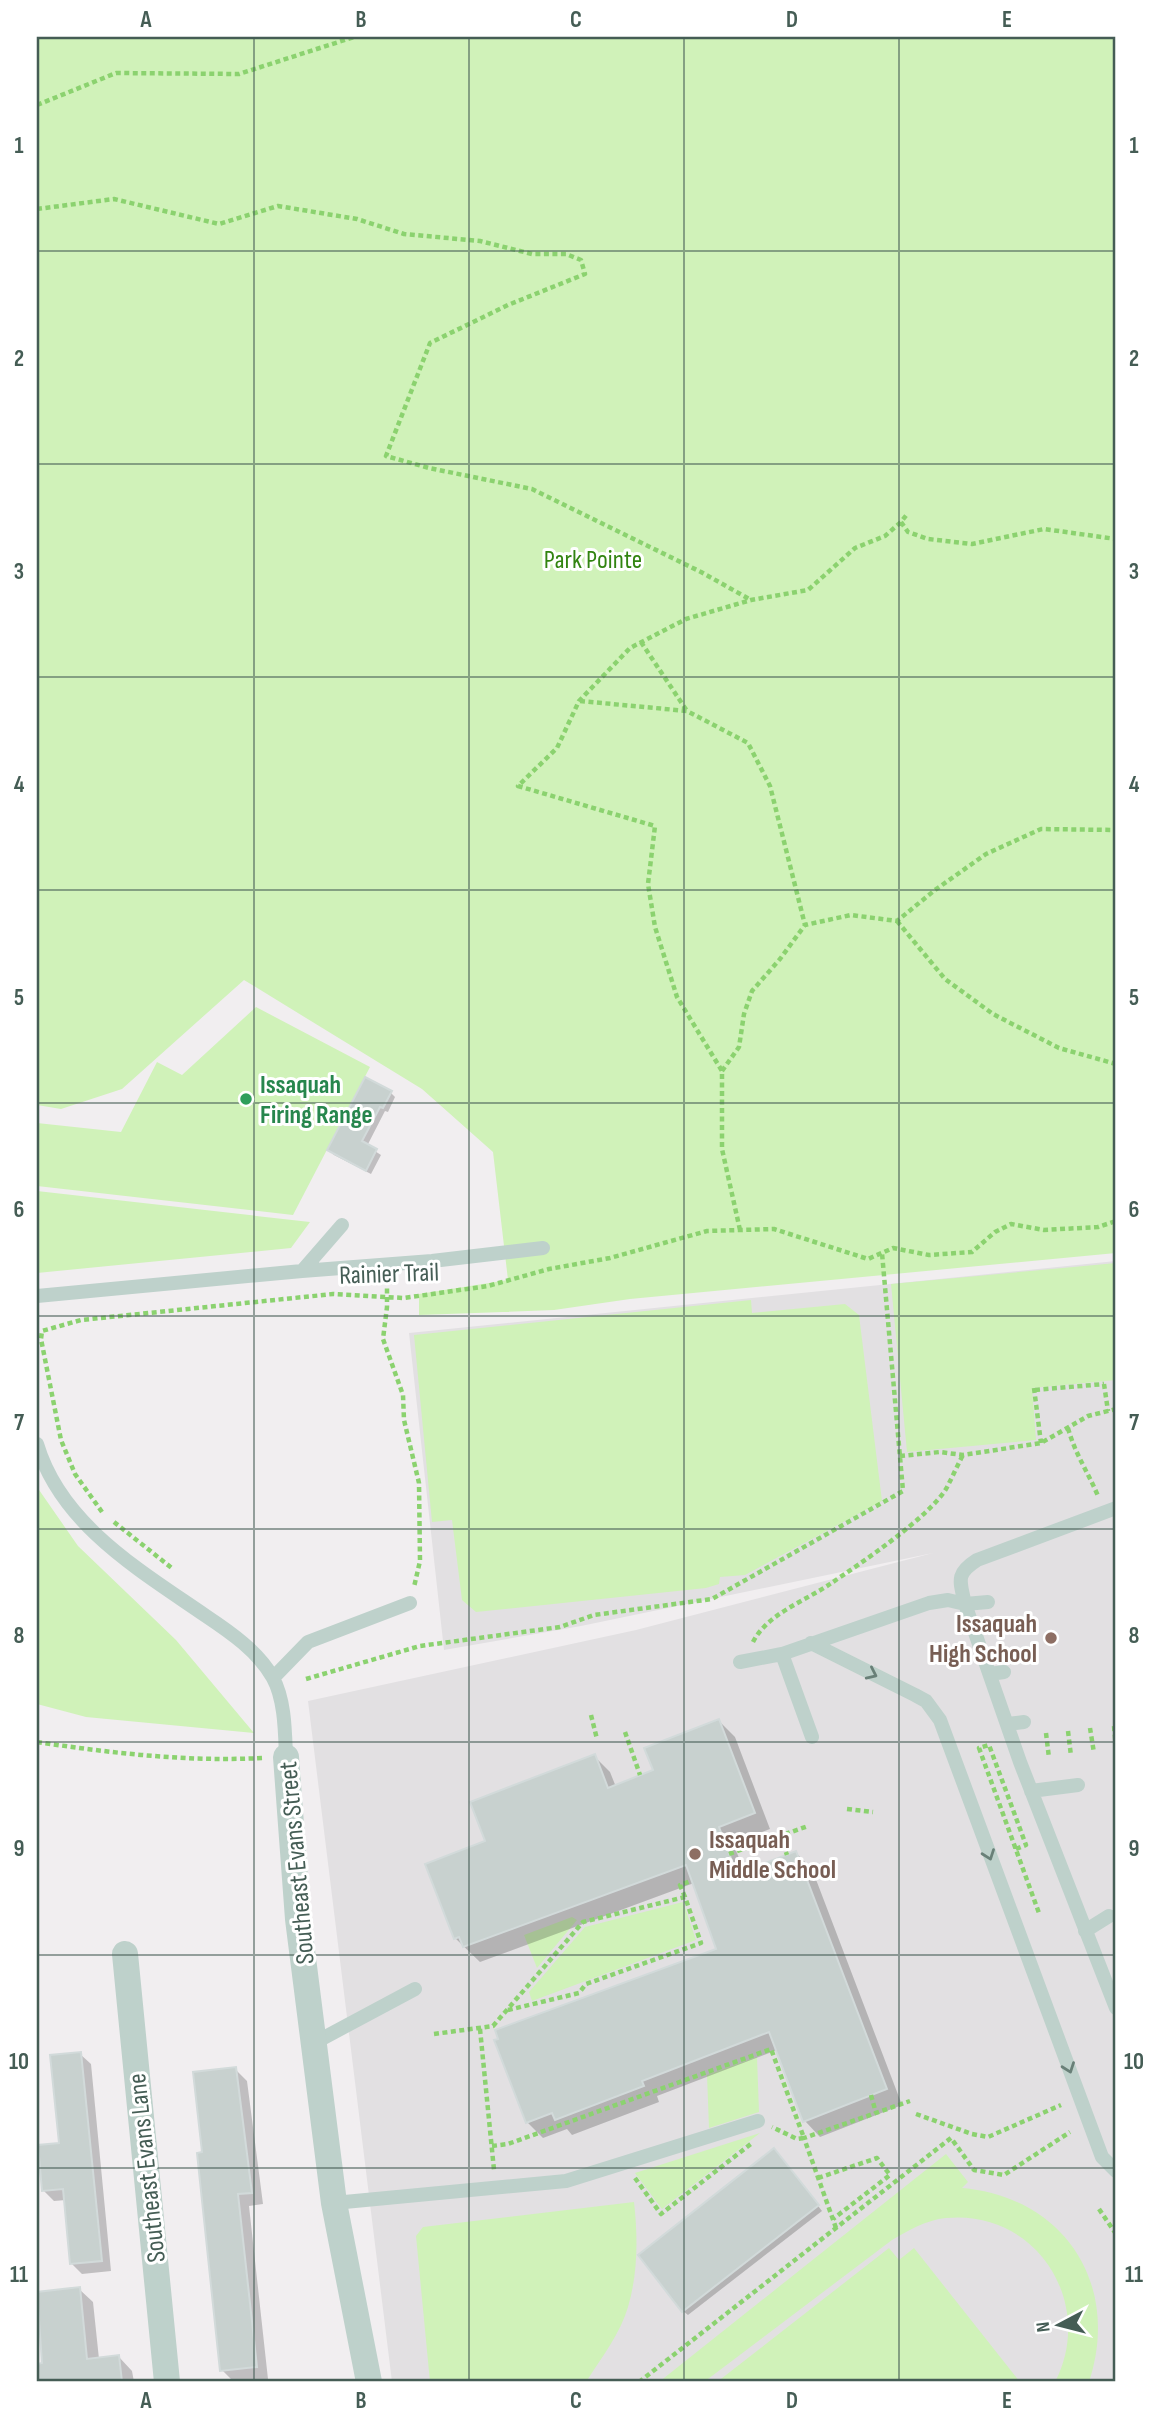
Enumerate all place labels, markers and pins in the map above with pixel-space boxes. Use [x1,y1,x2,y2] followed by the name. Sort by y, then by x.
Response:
[260,1070,373,1131] place label: Issaquah Firing Range
[238,1091,254,1107] marker: Issaquah Firing Range
[929,1609,1037,1670] place label: Issaquah High School
[1043,1630,1059,1646] marker: Issaquah High School
[709,1825,836,1886] place label: Issaquah Middle School
[687,1846,703,1862] marker: Issaquah Middle School

